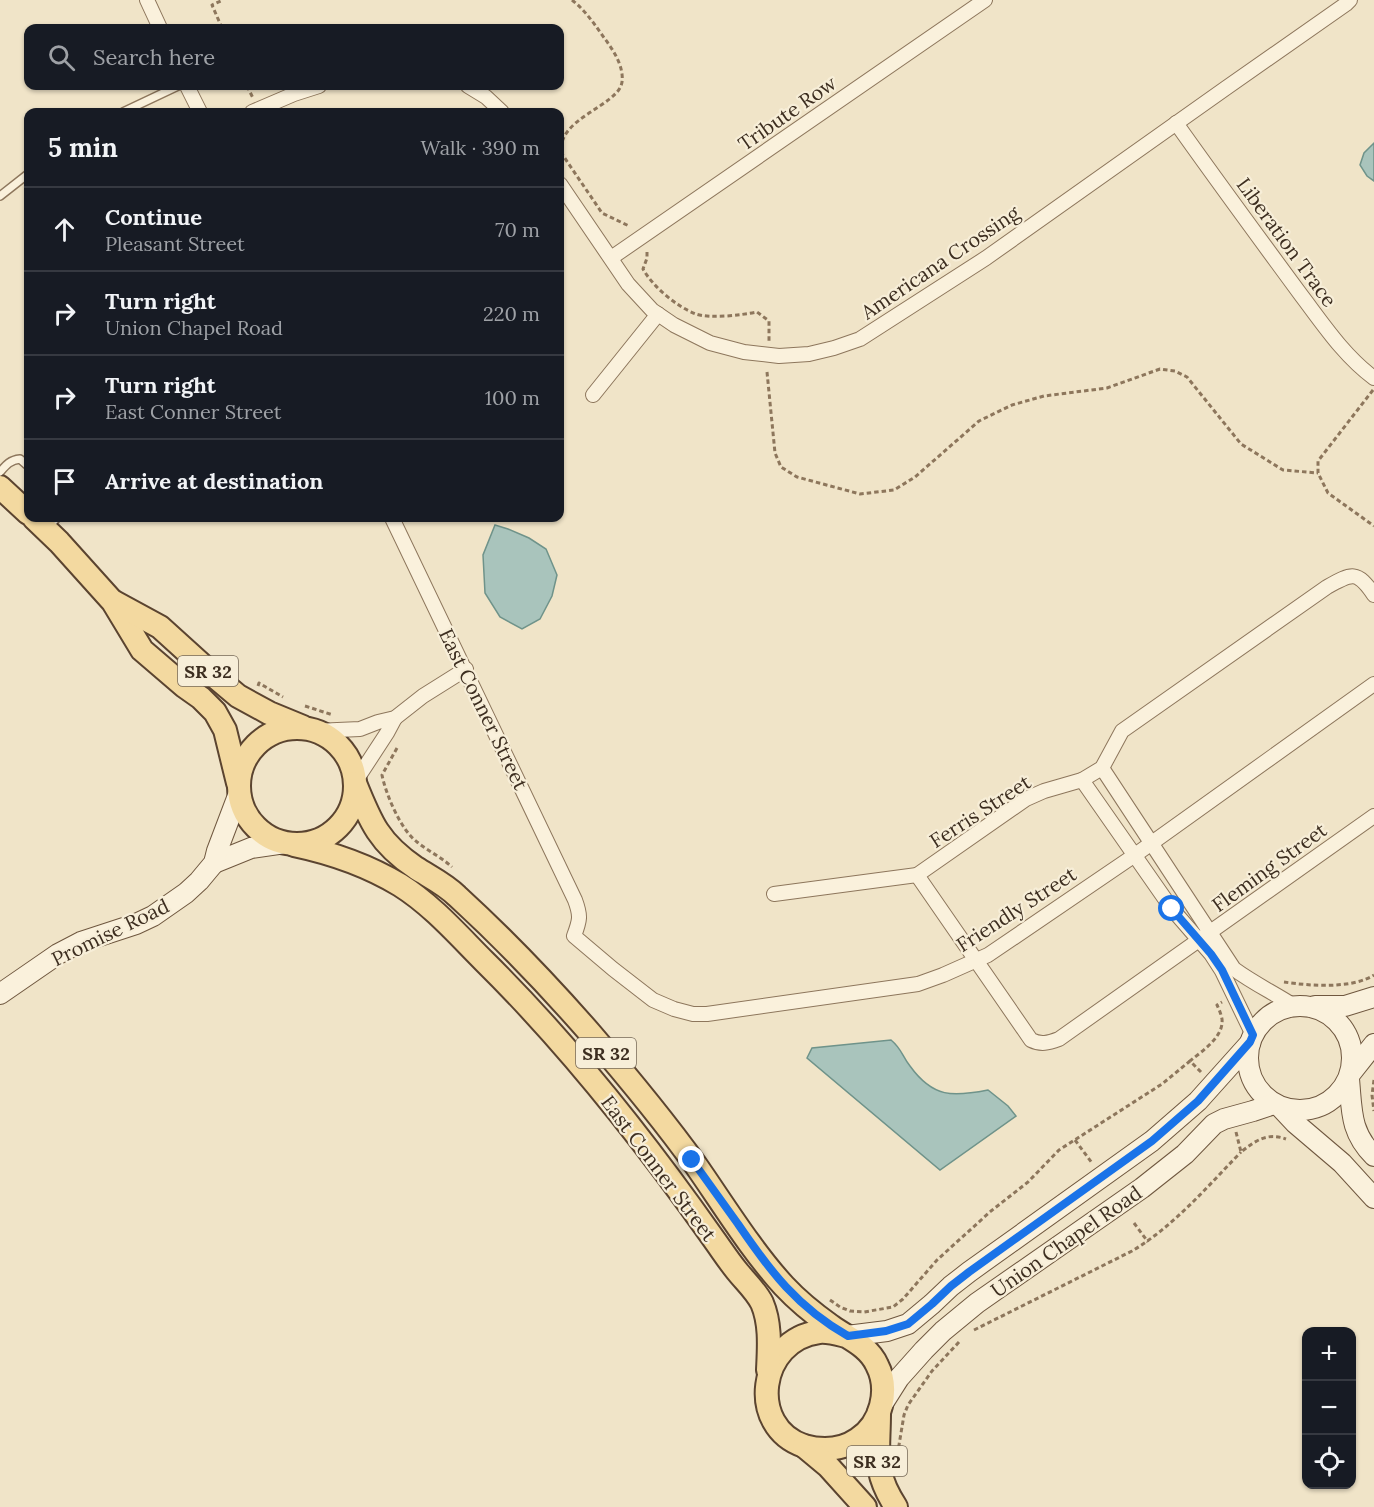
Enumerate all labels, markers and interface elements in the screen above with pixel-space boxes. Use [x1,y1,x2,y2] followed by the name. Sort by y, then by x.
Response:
[24,24,564,90] search box
[45,41,78,74] icon: search
[93,43,215,71] text: Search here
[733,70,841,156] street label: Tribute Row
[48,131,118,164] text: 5 min
[421,135,540,160] text: Walk · 390 m
[1232,173,1342,312] street label: Liberation Trace
[855,199,1025,325] street label: Americana Crossing
[105,203,202,231] text: Continue
[48,213,81,246] icon: ahead
[495,217,540,242] text: 70 m
[105,231,245,256] text: Pleasant Street
[105,287,216,315] text: Turn right
[48,297,81,330] icon: right
[483,301,540,326] text: 220 m
[105,315,283,340] text: Union Chapel Road
[105,371,216,399] text: Turn right
[48,381,81,414] icon: right
[485,385,540,410] text: 100 m
[105,399,281,424] text: East Conner Street
[48,465,81,498] icon: arrive
[105,467,323,495] text: Arrive at destination
[434,624,534,794] street label: East Conner Street
[178,656,238,686] road number: SR 32
[925,769,1036,853] street label: Ferris Street
[1207,817,1332,917] street label: Fleming Street
[951,861,1081,957] street label: Friendly Street
[47,893,173,971] street label: Promise Road
[1158,895,1184,921] route start
[576,1038,636,1068] road number: SR 32
[596,1090,722,1246] street label: East Conner Street
[678,1146,704,1172] route end
[986,1180,1146,1302] street label: Union Chapel Road
[1302,1327,1356,1489] map controls
[1302,1327,1356,1381] button: +
[1302,1381,1356,1435] button: −
[1302,1435,1356,1489] button: locate
[847,1446,907,1476] road number: SR 32

